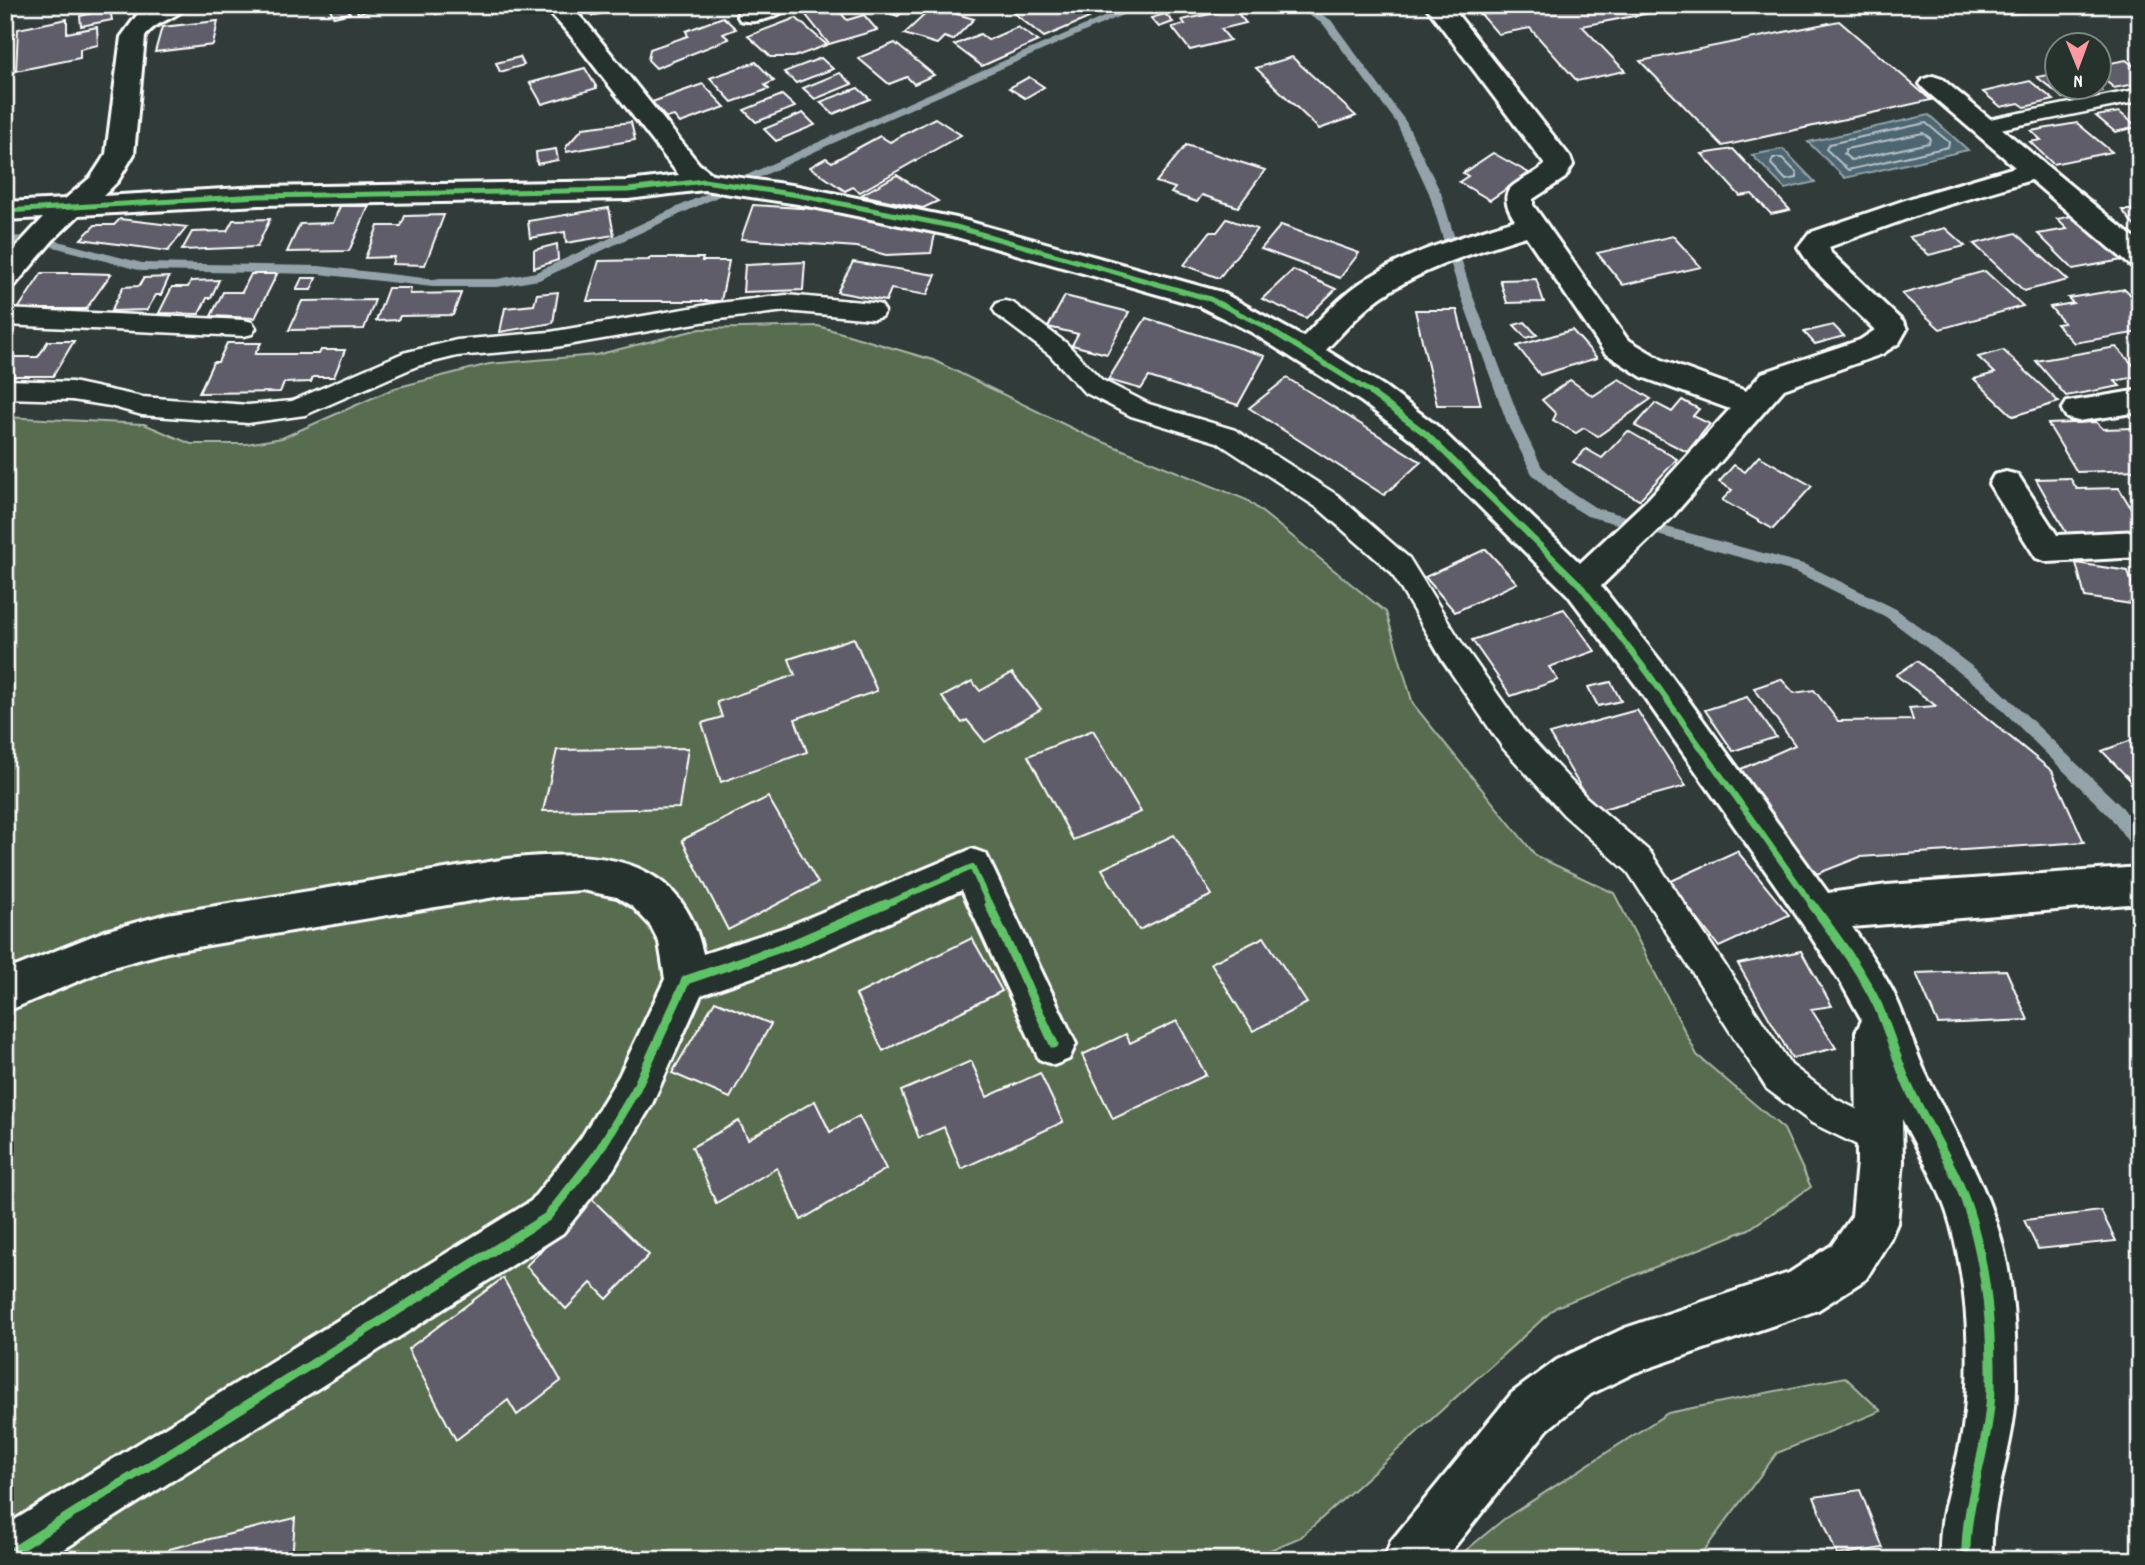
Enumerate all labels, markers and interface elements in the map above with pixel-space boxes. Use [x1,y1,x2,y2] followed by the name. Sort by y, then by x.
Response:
[2044,32,2114,102] north arrow
[2073,66,2083,93] text: N

